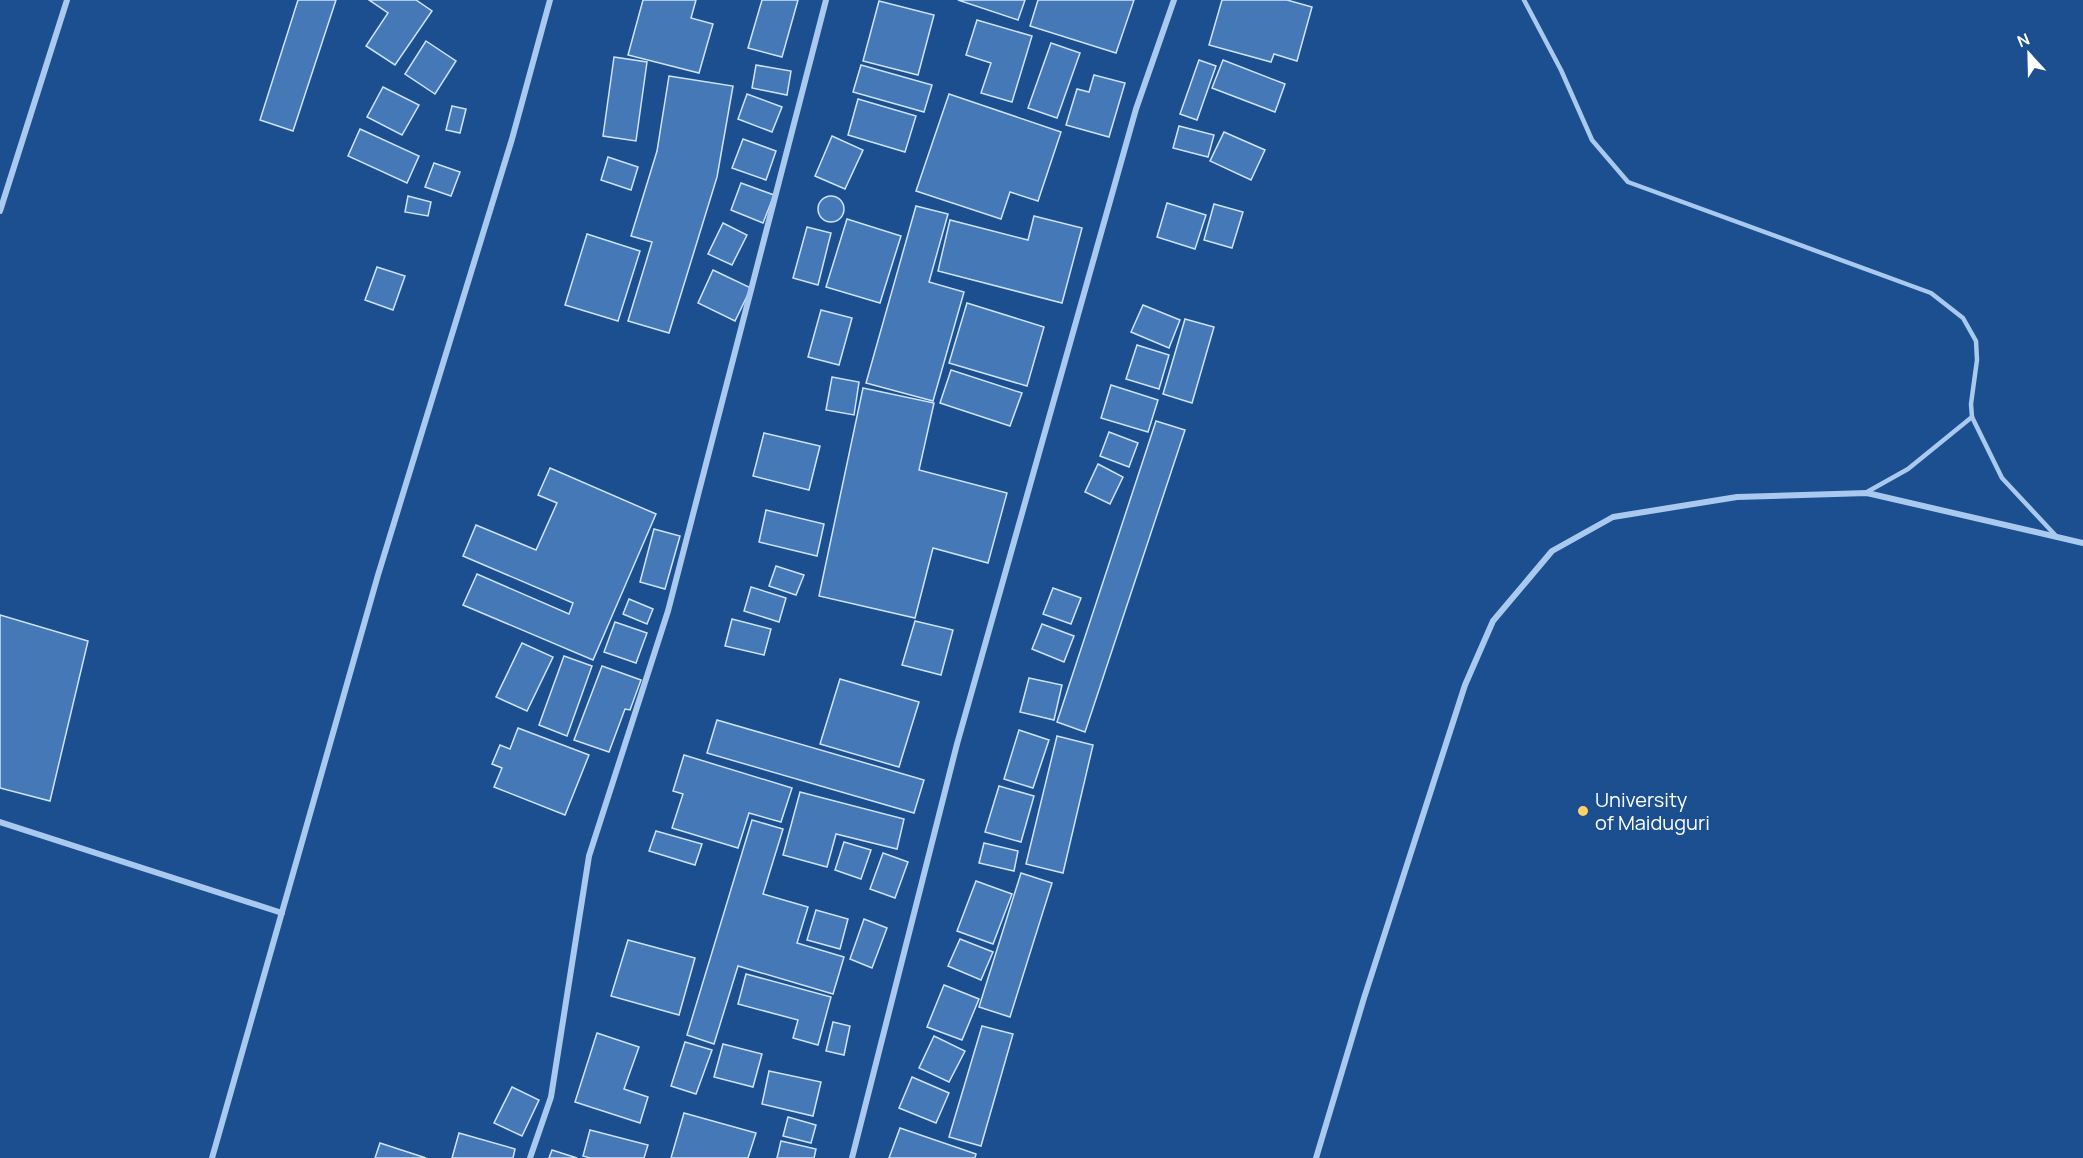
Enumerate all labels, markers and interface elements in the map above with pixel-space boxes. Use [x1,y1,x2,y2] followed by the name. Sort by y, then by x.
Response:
[1999,24,2059,84] north arrow
[2014,28,2033,52] text: N
[1595,786,1710,836] place label: University of Maiduguri
[1576,804,1590,818] marker: University of Maiduguri

